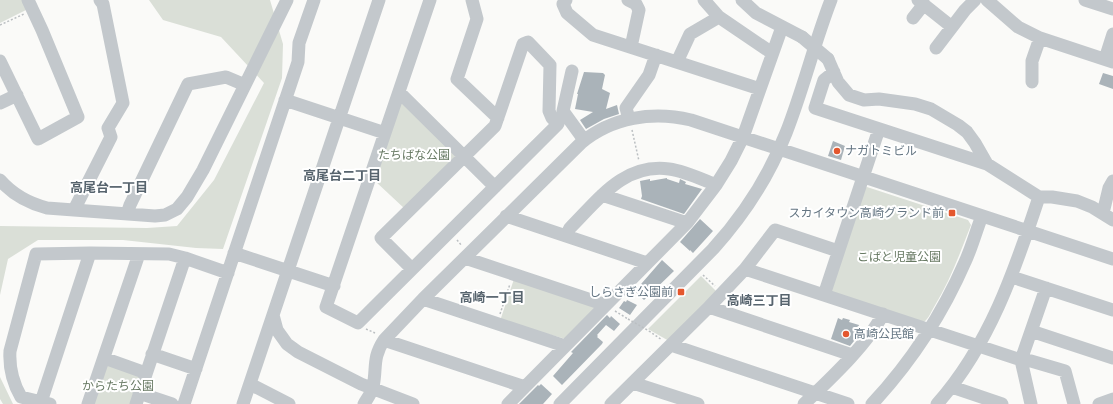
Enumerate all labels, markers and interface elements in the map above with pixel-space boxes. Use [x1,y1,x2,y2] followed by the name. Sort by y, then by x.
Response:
[845,144,917,158] place label: ナガトミビル
[832,146,842,156] marker: ナガトミビル
[378,148,450,162] park label: たちばな公園
[303,168,381,183] district label: 高尾台二丁目
[70,180,148,195] district label: 高尾台一丁目
[788,206,944,220] place label: スカイタウン高崎グランド前
[947,208,957,218] marker: スカイタウン高崎グランド前
[857,250,941,264] park label: こばと児童公園
[589,285,673,299] place label: しらさぎ公園前
[676,287,686,297] marker: しらさぎ公園前
[459,290,525,305] district label: 高崎一丁目
[726,293,792,308] district label: 高崎三丁目
[854,327,914,341] place label: 高崎公民館
[841,329,851,339] marker: 高崎公民館
[82,379,154,393] park label: からたち公園

